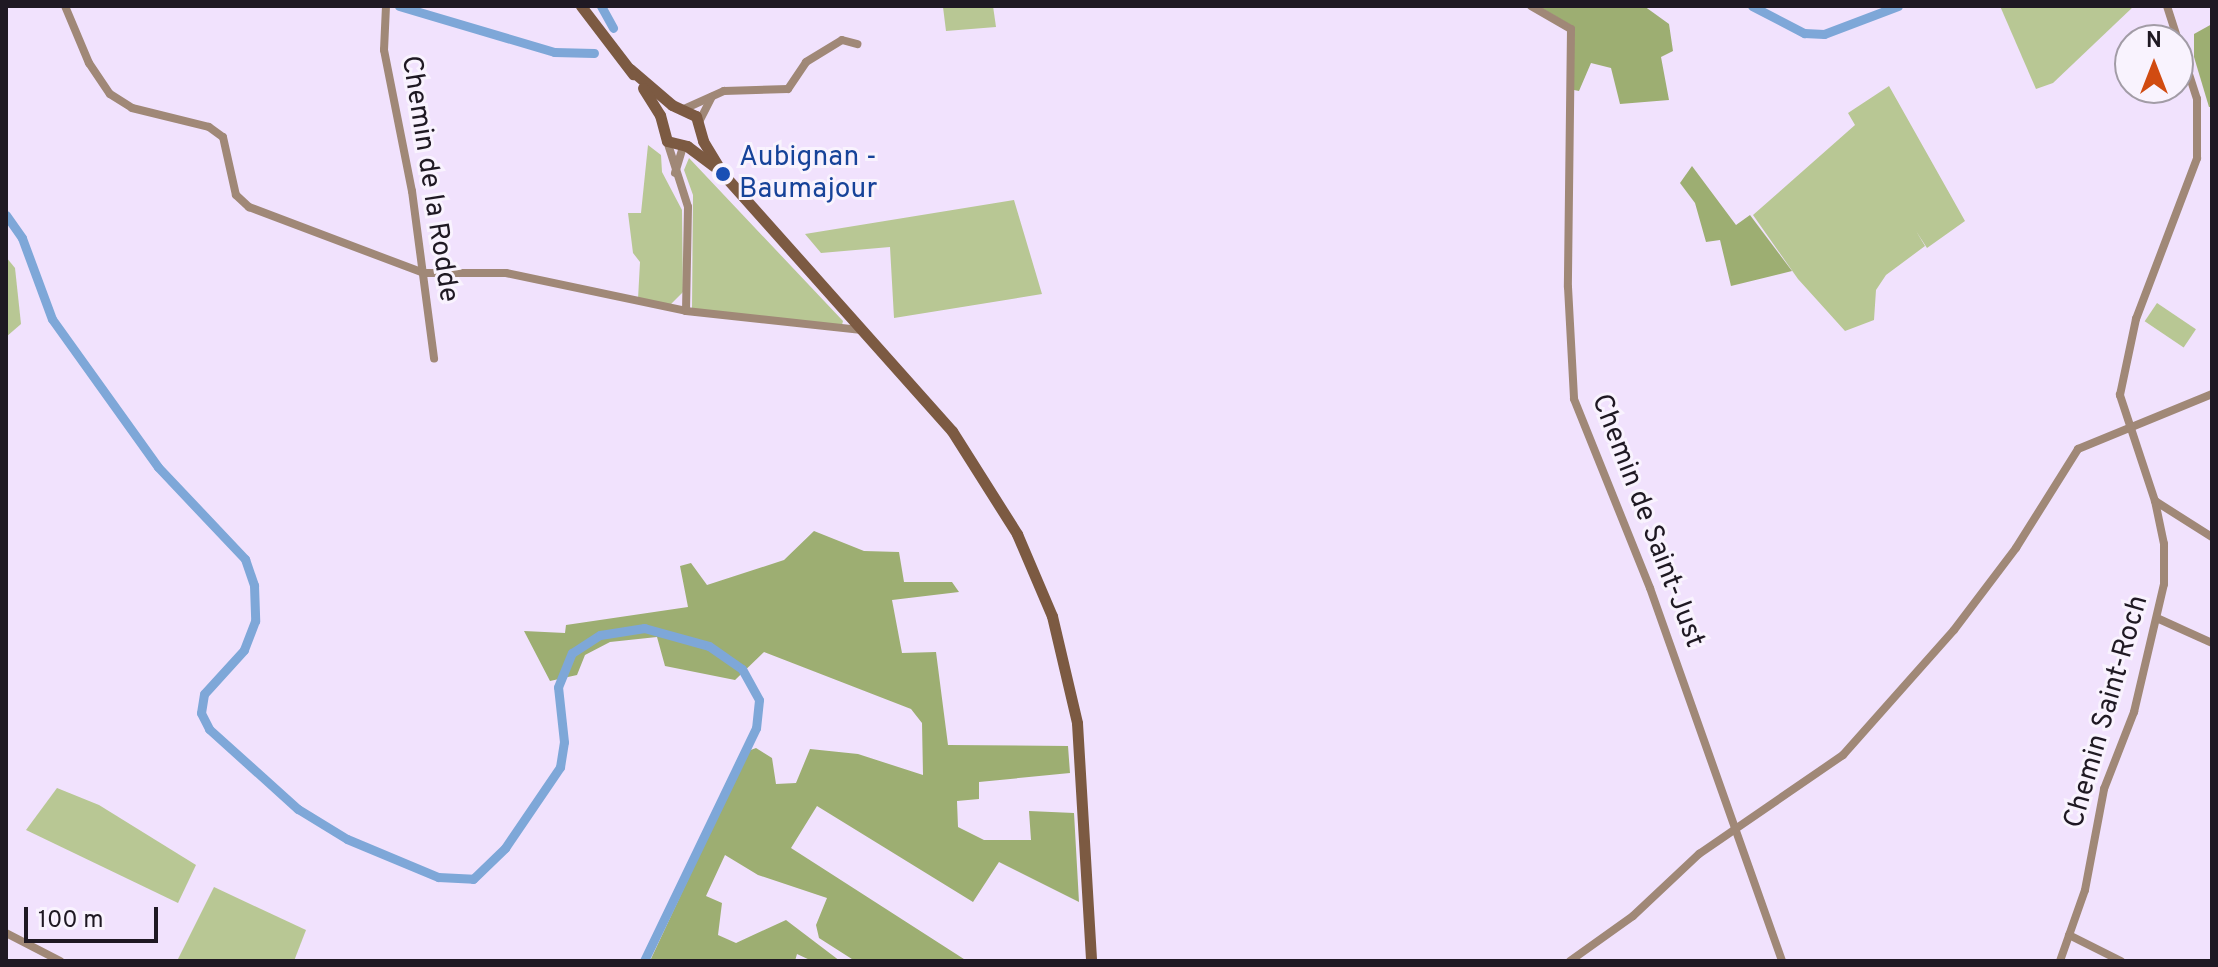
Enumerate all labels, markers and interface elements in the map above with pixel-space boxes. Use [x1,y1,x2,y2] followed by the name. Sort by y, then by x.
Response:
[2114,24,2194,104] north arrow
[2146,28,2162,55] text: N
[393,53,465,305] street label: Chemin de la Rodde
[739,141,877,207] place label: Aubignan - Baumajour
[714,165,732,183] marker: Aubignan - Baumajour
[1583,390,1711,652] street label: Chemin de Saint-Just
[2058,592,2156,832] street label: Chemin Saint-Roch
[28,891,162,941] scale bar
[38,906,104,936] text: 100 m

